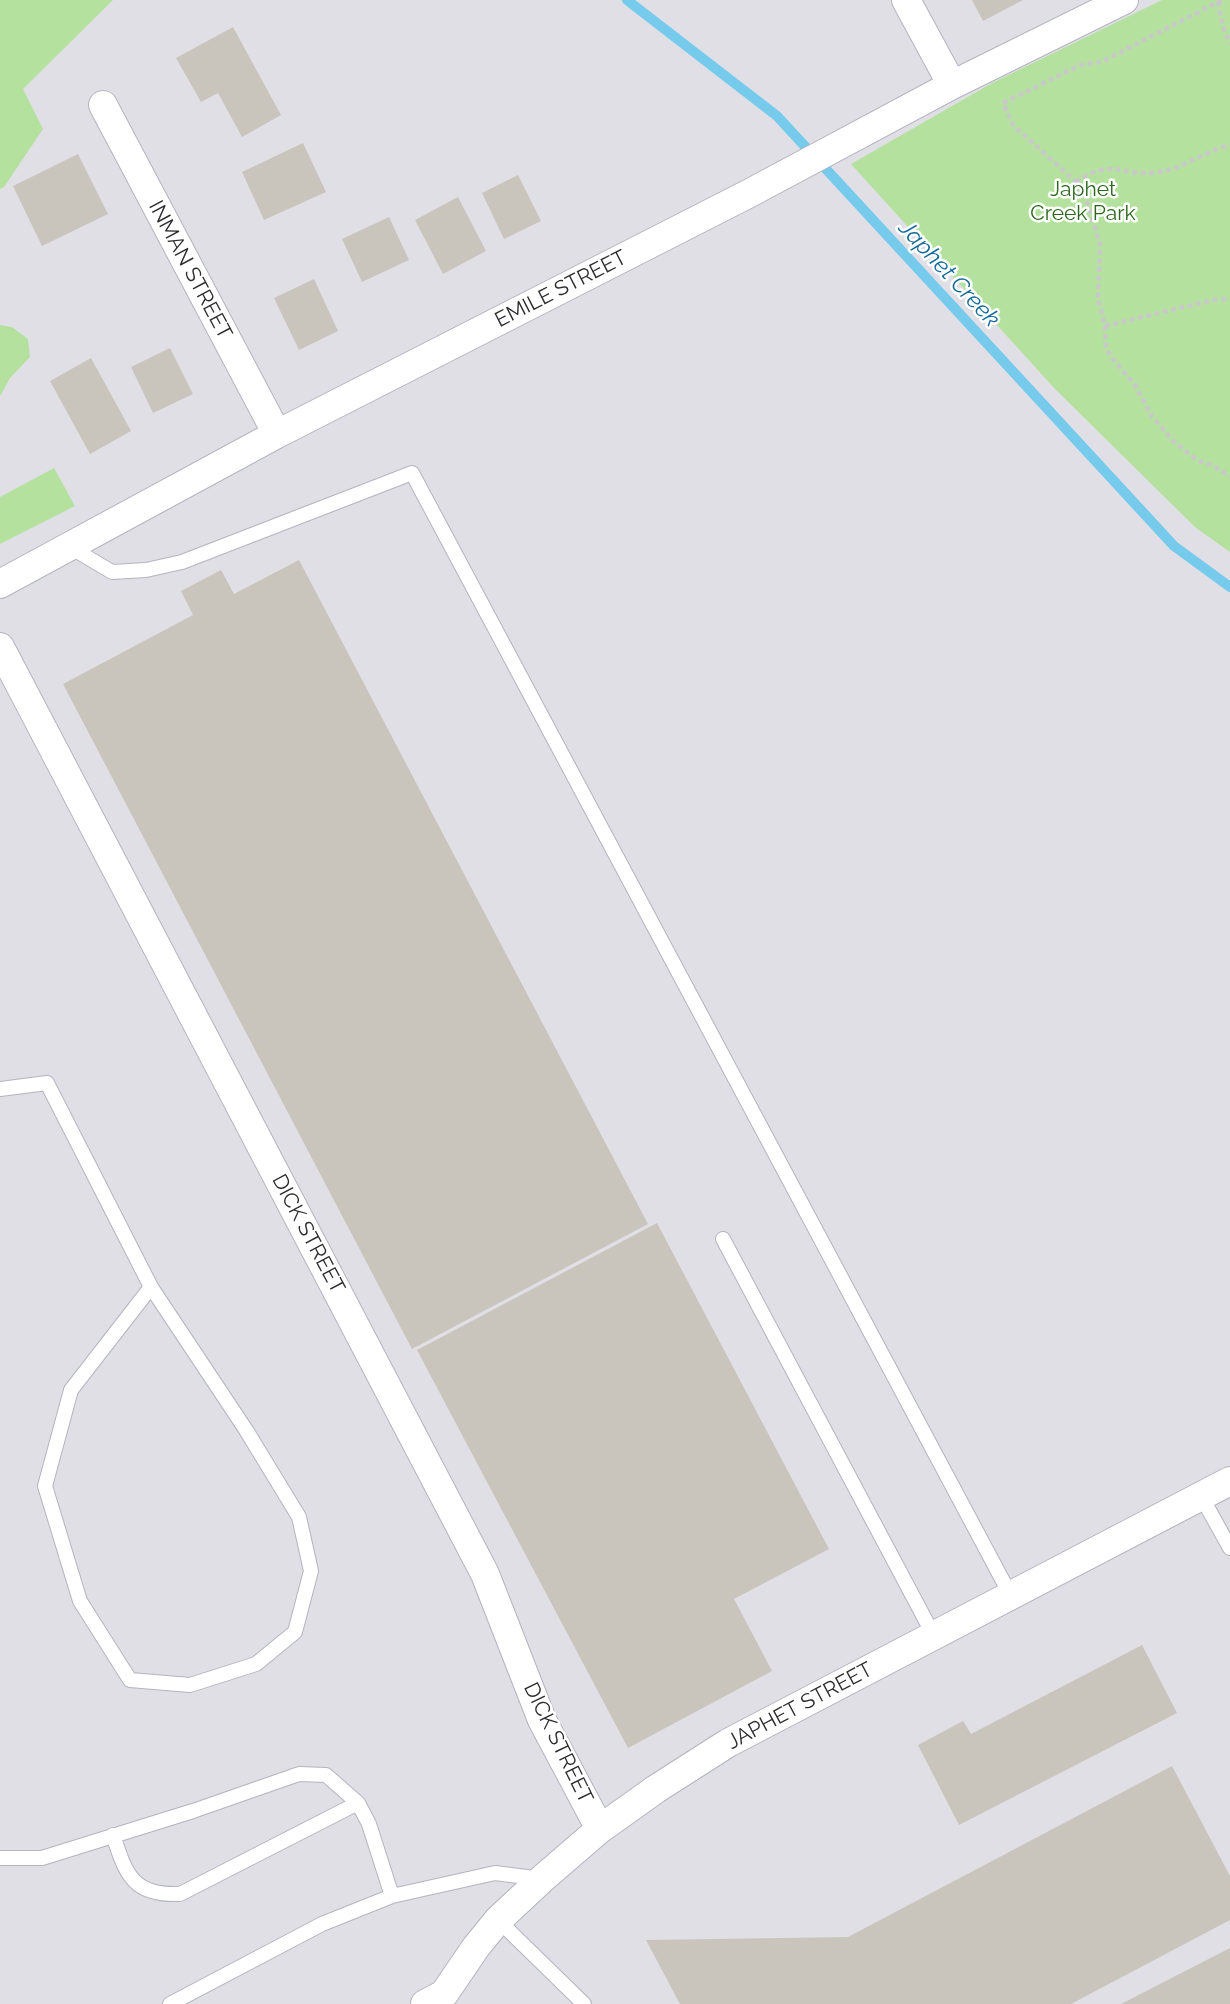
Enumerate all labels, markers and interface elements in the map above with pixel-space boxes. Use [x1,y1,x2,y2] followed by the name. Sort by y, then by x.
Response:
[1030,177,1136,227] park label: Japhet Creek Park
[143,196,237,344] street label: INMAN STREET
[893,215,1005,333] water label: Japhet Creek
[491,245,631,333] street label: EMILE STREET
[266,1170,350,1298] street label: DICK STREET
[723,1657,877,1755] street label: JAPHET STREET
[518,1679,598,1807] street label: DICK STREET

